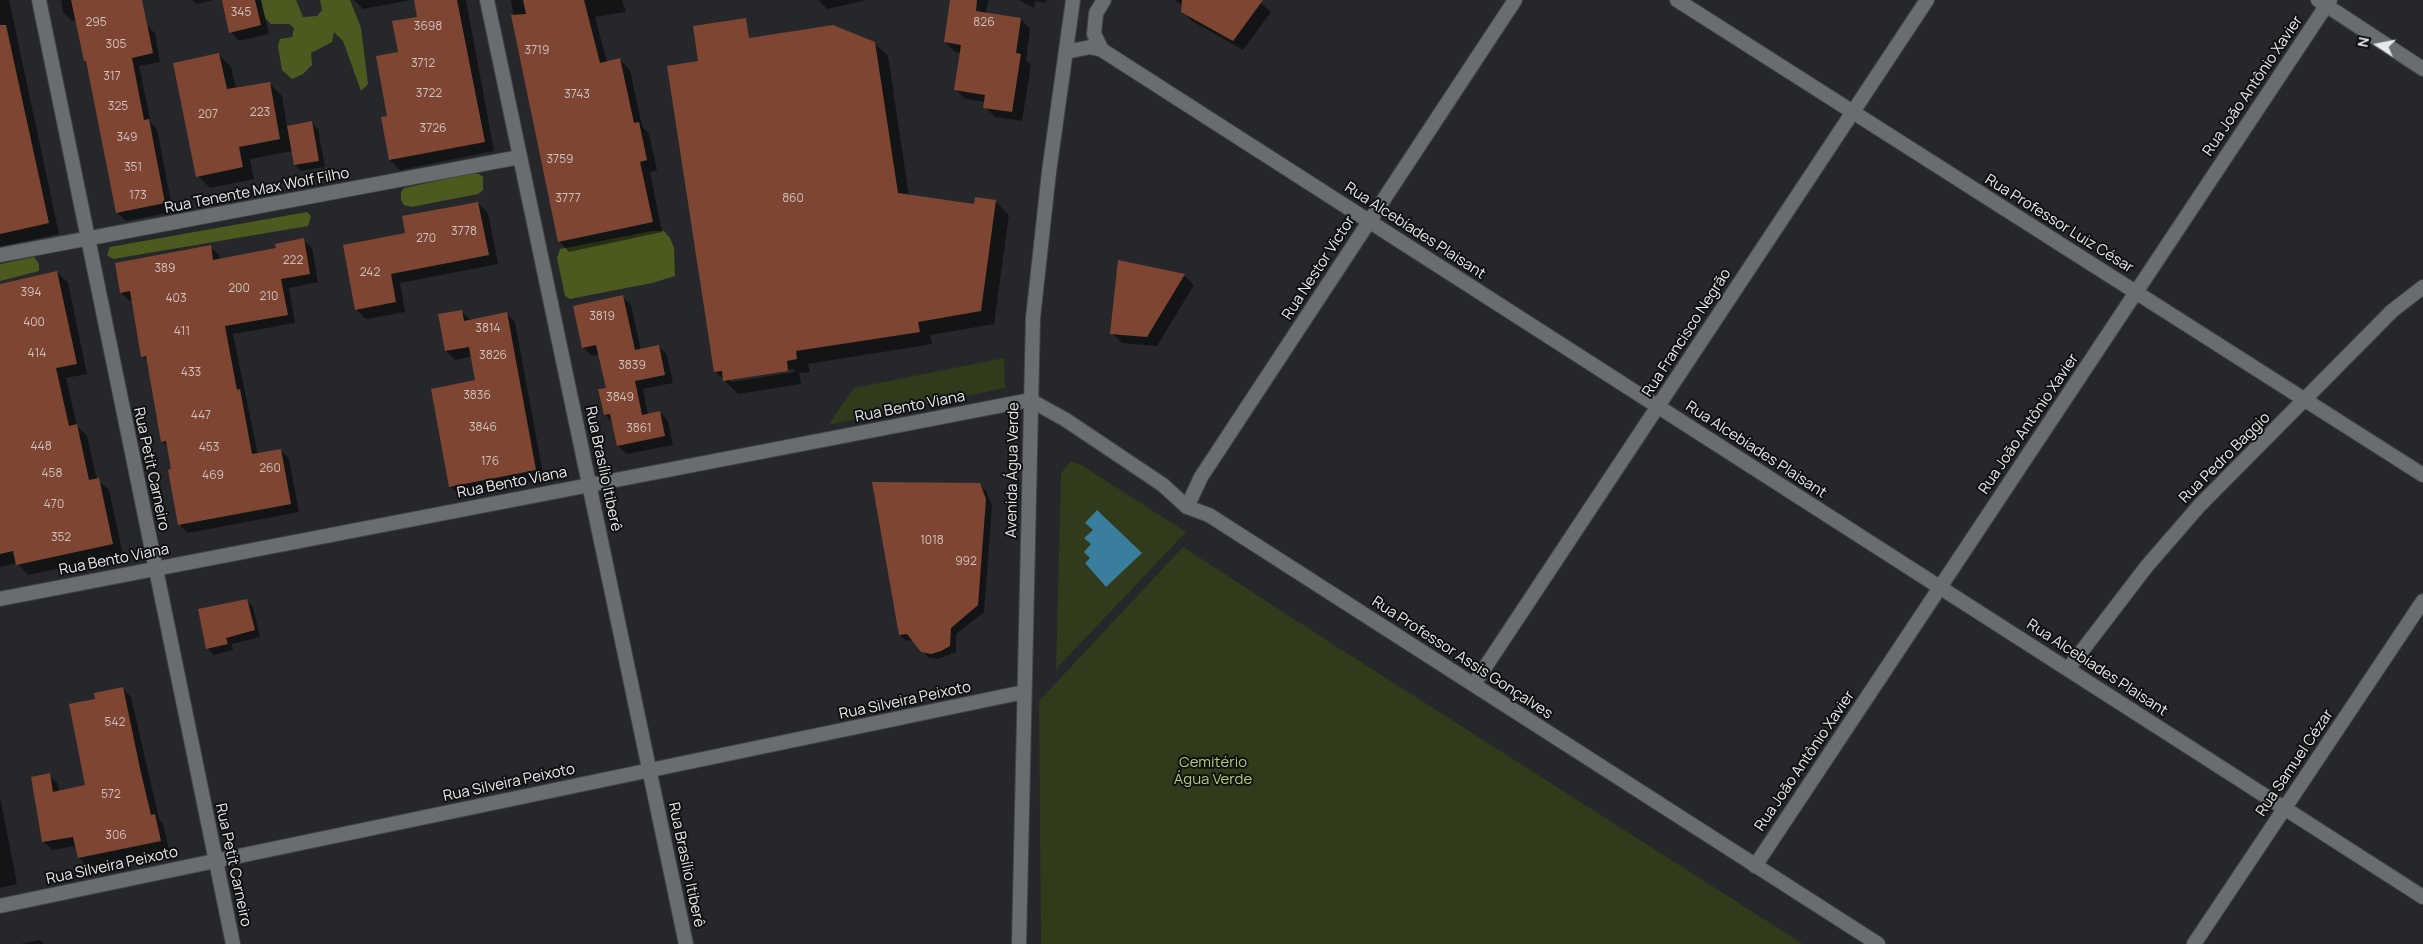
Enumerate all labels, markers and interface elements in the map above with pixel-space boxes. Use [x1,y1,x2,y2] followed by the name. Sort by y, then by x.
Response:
[231,6,251,20] house number: 345
[2199,12,2307,160] street label: Rua João Antônio Xavier
[85,16,107,30] house number: 295
[973,16,995,30] house number: 826
[414,20,442,34] house number: 3698
[2353,20,2403,70] north arrow
[2352,35,2373,49] text: N
[106,38,126,52] house number: 305
[525,44,549,58] house number: 3719
[411,57,435,71] house number: 3712
[103,70,121,84] house number: 317
[416,87,442,101] house number: 3722
[564,88,590,102] house number: 3743
[108,100,128,114] house number: 325
[250,106,270,120] house number: 223
[198,108,218,122] house number: 207
[420,122,446,136] house number: 3726
[116,131,138,145] house number: 349
[546,153,574,167] house number: 3759
[124,161,142,175] house number: 351
[163,164,351,218] street label: Rua Tenente Max Wolf Filho
[1981,171,2137,277] street label: Rua Professor Luiz César
[1341,179,1489,283] street label: Rua Alcebíades Plaisant
[129,189,147,203] house number: 173
[555,192,581,206] house number: 3777
[782,192,804,206] house number: 860
[1279,213,1359,323] street label: Rua Nestor Victor
[451,225,477,239] house number: 3778
[416,232,436,246] house number: 270
[283,254,303,268] house number: 222
[154,262,176,276] house number: 389
[360,266,380,280] house number: 242
[1639,266,1735,400] street label: Rua Francisco Negrão
[228,282,250,296] house number: 200
[20,286,42,300] house number: 394
[260,290,278,304] house number: 210
[165,292,187,306] house number: 403
[589,310,615,324] house number: 3819
[23,316,45,330] house number: 400
[475,322,501,336] house number: 3814
[174,325,190,339] house number: 411
[28,347,46,361] house number: 414
[479,349,507,363] house number: 3826
[1975,350,2083,498] street label: Rua João Antônio Xavier
[618,359,646,373] house number: 3839
[181,366,201,380] house number: 433
[853,388,967,426] street label: Rua Bento Viana
[463,389,491,403] house number: 3836
[606,391,634,405] house number: 3849
[1682,398,1830,502] street label: Rua Alcebíades Plaisant
[1003,402,1023,538] street label: Avenida Água Verde
[581,405,625,533] street label: Rua Brasílio Itiberê
[129,406,173,532] street label: Rua Petit Carneiro
[191,409,211,423] house number: 447
[2176,409,2274,507] street label: Rua Pedro Baggio
[469,421,497,435] house number: 3846
[626,422,652,436] house number: 3861
[30,440,52,454] house number: 448
[199,441,219,455] house number: 453
[481,455,499,469] house number: 176
[259,462,281,476] house number: 260
[455,464,569,502] street label: Rua Bento Viana
[42,467,62,481] house number: 458
[202,469,224,483] house number: 469
[44,498,64,512] house number: 470
[51,531,71,545] house number: 352
[920,534,944,548] house number: 1018
[57,541,171,579] street label: Rua Bento Viana
[955,555,977,569] house number: 992
[1368,593,1556,723] street label: Rua Professor Assis Gonçalves
[2023,616,2171,720] street label: Rua Alcebíades Plaisant
[837,678,973,724] street label: Rua Silveira Peixoto
[1751,687,1859,835] street label: Rua João Antônio Xavier
[2253,706,2337,820] street label: Rua Samuel Cézar
[105,716,125,730] house number: 542
[1174,754,1252,789] park label: Cemitério Água Verde
[441,760,577,806] street label: Rua Silveira Peixoto
[101,788,121,802] house number: 572
[664,801,708,929] street label: Rua Brasílio Itiberê
[211,802,255,928] street label: Rua Petit Carneiro
[105,829,127,843] house number: 306
[44,843,180,889] street label: Rua Silveira Peixoto

